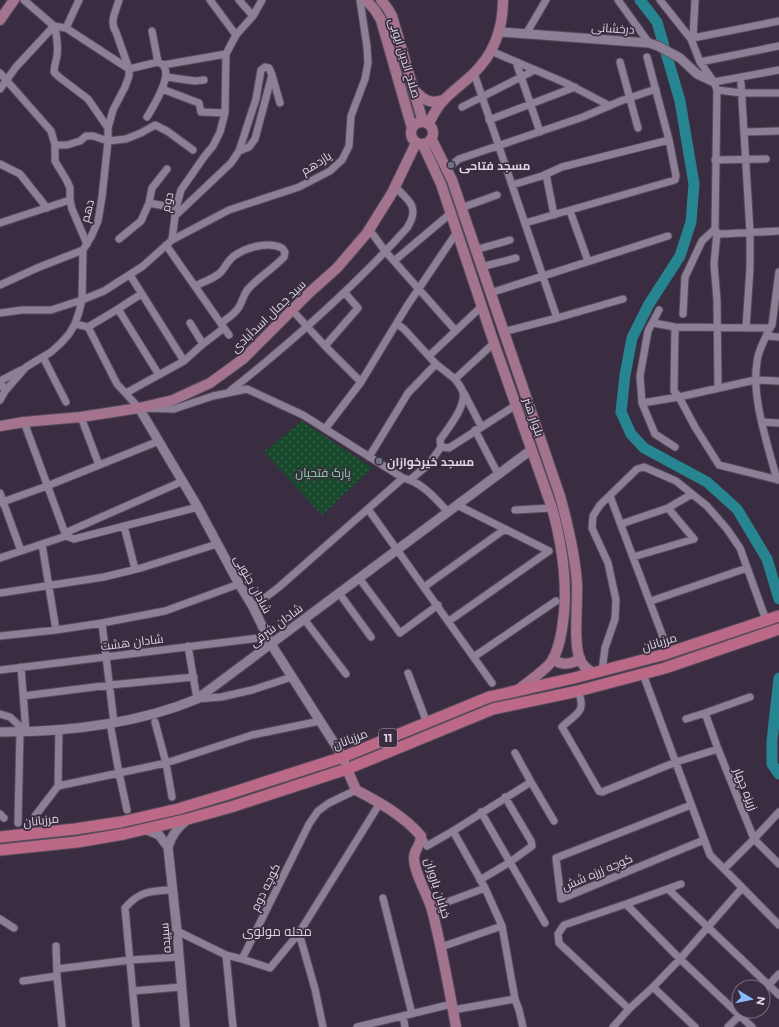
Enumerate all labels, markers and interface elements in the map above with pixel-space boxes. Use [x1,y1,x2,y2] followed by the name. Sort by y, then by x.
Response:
[385,16,424,100] street label: صلاح الدین ایوبی
[591,19,635,37] street label: درخشانی
[298,147,335,179] street label: یازدهم
[459,158,531,174] place label: مسجد فتاحی
[446,160,456,170] marker: مسجد فتاحی
[157,190,178,214] street label: دوم
[77,198,98,224] street label: دهم
[227,276,309,356] street label: سید جمال اسدآبادی
[520,395,548,438] street label: بلوار هنر
[387,454,474,470] place label: مسجد خیرخوازان
[374,456,384,466] marker: مسجد خیرخوازان
[295,465,352,482] park label: پارک فتحیان
[231,552,275,616] street label: شادان جنوبی
[247,600,306,650] street label: شادان شرقی
[640,630,678,654] street label: مرزبانان
[100,631,164,653] street label: شادان هشت
[331,726,369,752] street label: مرزبانان
[379,729,397,747] road number: 11
[728,765,761,813] street label: زریزه چهار
[22,810,60,830] street label: مرزبانان
[559,850,636,896] street label: کوچه زرزه شش
[422,856,454,920] street label: خیابان باروران
[247,861,285,914] street label: کوچه دوم
[156,922,175,954] street label: سپیده
[242,923,312,939] district label: محله مولوی
[731,979,771,1019] north arrow
[753,995,769,1006] text: N

